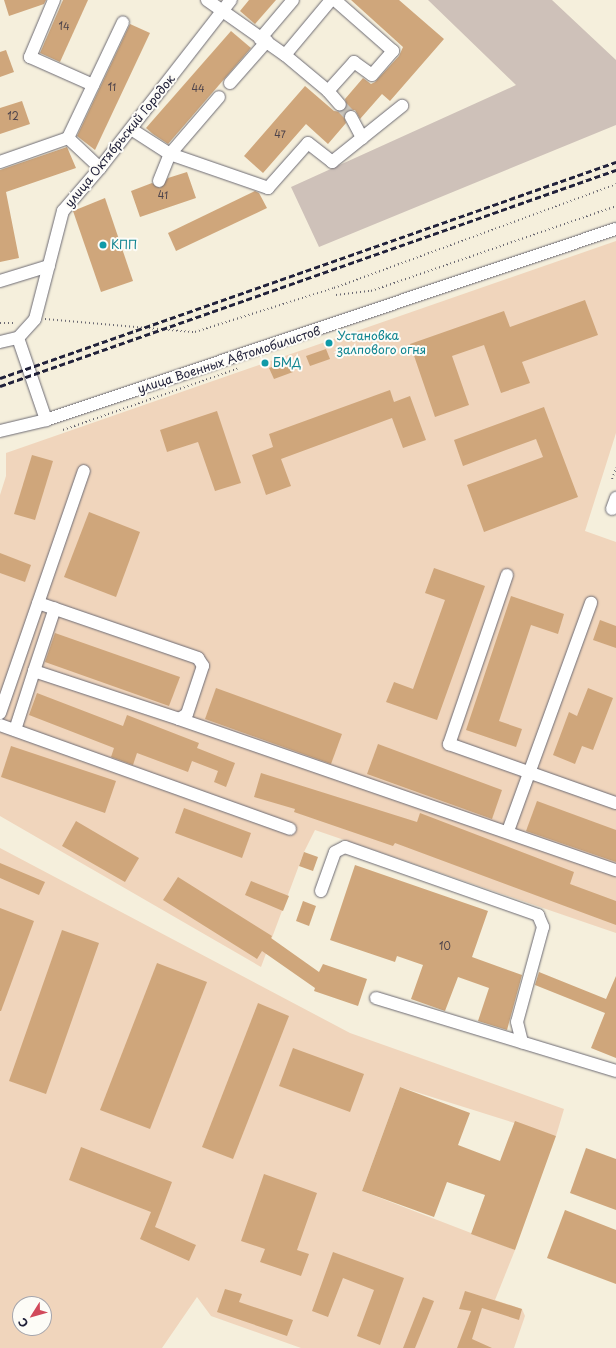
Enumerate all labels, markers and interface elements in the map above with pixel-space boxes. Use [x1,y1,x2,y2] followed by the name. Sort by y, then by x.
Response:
[58,20,70,32] house number: 14
[62,72,178,210] street label: улица Октябрьский Городок
[108,81,116,93] house number: 11
[191,82,205,94] house number: 44
[7,110,19,122] house number: 12
[274,128,286,140] house number: 47
[158,189,168,201] house number: 41
[111,238,137,252] place label: КПП
[98,240,108,250] marker: КПП
[135,323,323,397] street label: улица Военных Автомобилистов
[337,329,426,357] place label: Установка залпового огня
[324,338,334,348] marker: Установка залпового огня
[273,356,301,370] place label: БМД
[260,358,270,368] marker: БМД
[439,940,451,952] house number: 10
[12,1296,52,1336] north arrow
[14,1314,32,1331] text: С

